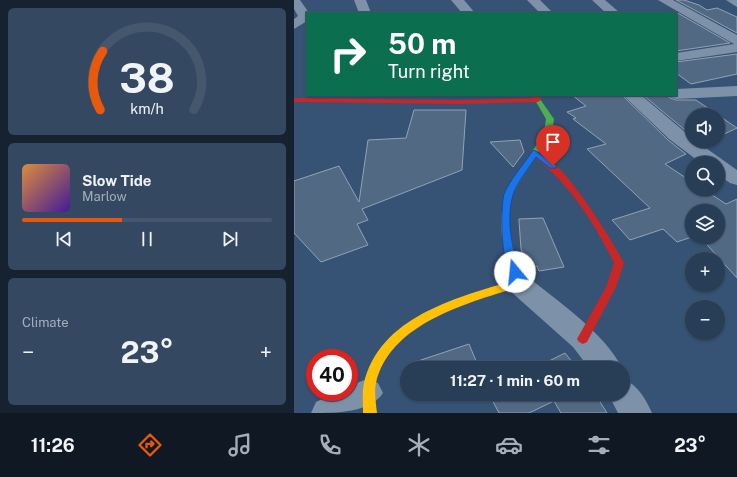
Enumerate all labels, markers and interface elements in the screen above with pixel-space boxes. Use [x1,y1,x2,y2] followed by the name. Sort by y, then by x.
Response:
[388,27,456,60] text: 50 m
[322,28,374,80] icon: right
[119,52,175,101] text: 38
[388,61,470,82] text: Turn right
[130,99,164,116] text: km/h
[685,108,725,340] map controls
[685,108,725,148] button: sound
[536,125,570,166] pin
[542,131,564,153] icon: arrive
[685,156,725,196] button: search
[82,172,151,189] text: Slow Tide
[82,189,127,204] text: Marlow
[685,204,725,244] button: layers
[53,228,75,250] icon: previous
[136,228,158,250] icon: pause
[219,228,241,250] icon: next
[494,251,536,293] position arrow
[685,252,725,292] button: +
[685,300,725,340] button: −
[22,315,69,330] text: Climate
[120,334,174,370] text: 23°
[22,339,34,365] text: −
[260,339,272,365] text: +
[306,349,358,401] speed limit sign: 40
[450,372,580,389] text: 11:27 · 1 min · 60 m
[136,431,164,459] icon: directions
[226,431,254,459] icon: music
[316,431,344,459] icon: phone
[405,431,433,459] icon: climate
[495,431,523,459] icon: car
[585,431,613,459] icon: filters
[31,435,75,456] text: 11:26
[674,435,706,456] text: 23°

